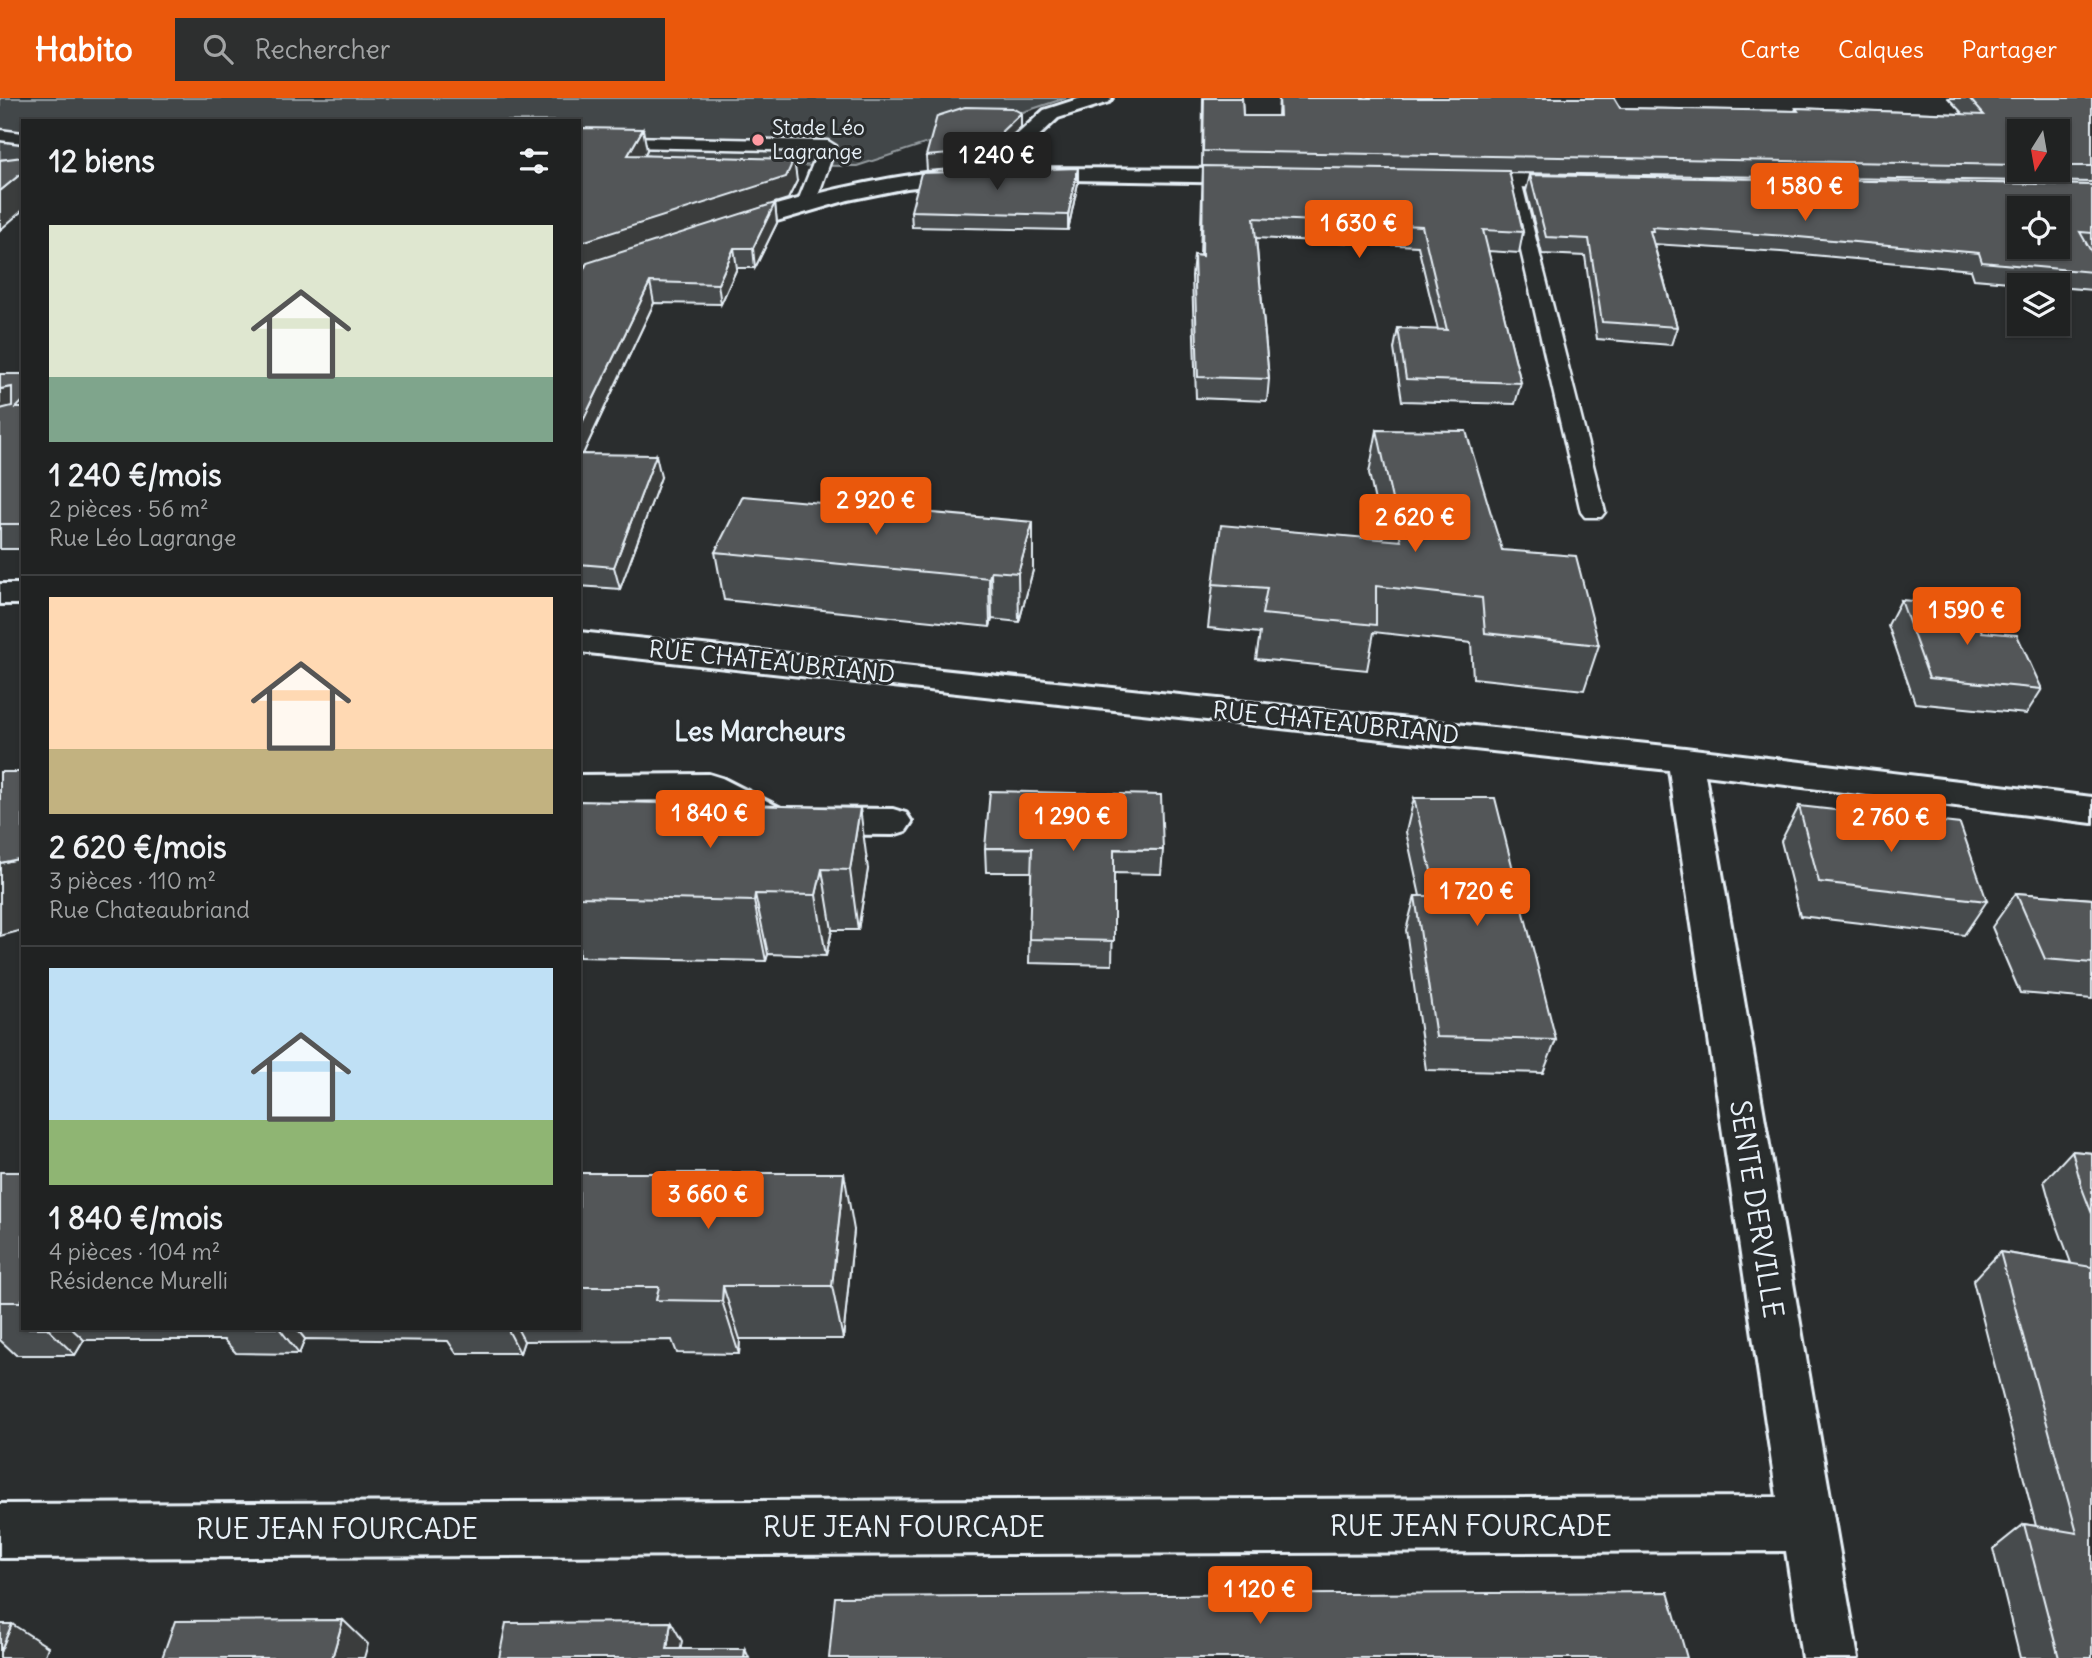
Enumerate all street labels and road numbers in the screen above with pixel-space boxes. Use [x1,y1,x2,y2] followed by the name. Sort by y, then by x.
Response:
[647,633,897,689] street label: RUE CHATEAUBRIAND
[1211,694,1461,750] street label: RUE CHATEAUBRIAND
[1722,1098,1792,1320] street label: SENTE DERVILLE
[1330,1508,1612,1544] street label: RUE JEAN FOURCADE
[763,1509,1045,1545] street label: RUE JEAN FOURCADE
[196,1511,478,1547] street label: RUE JEAN FOURCADE

